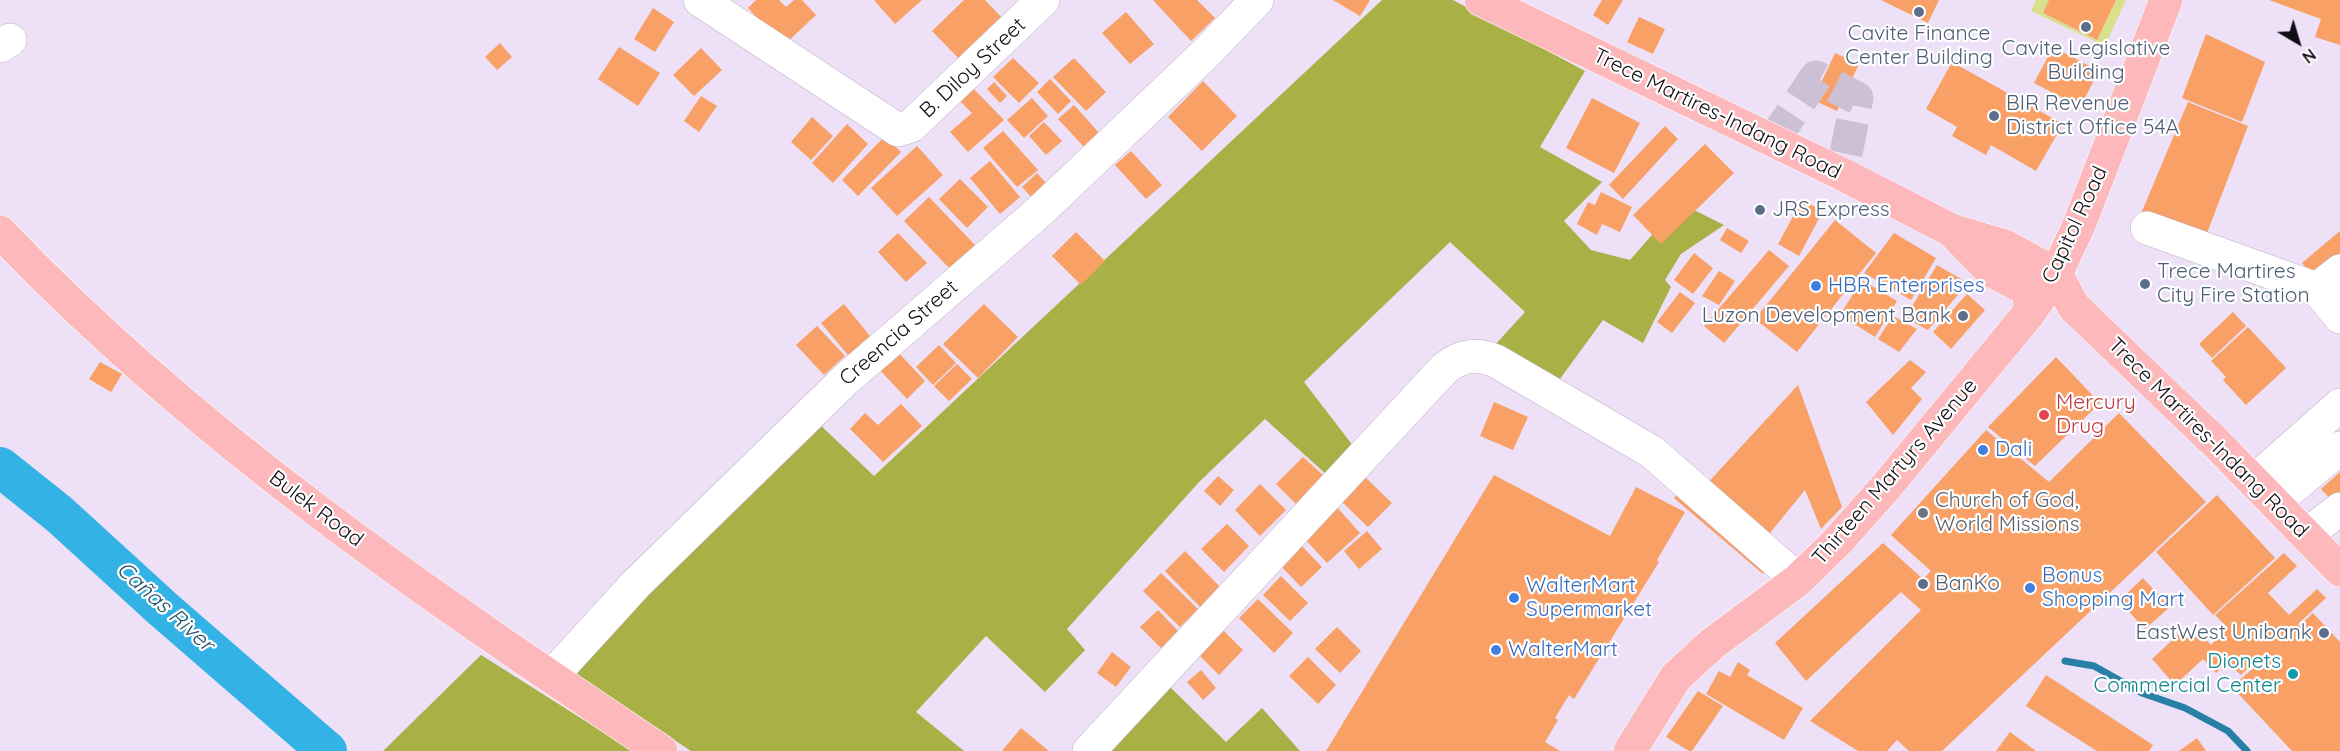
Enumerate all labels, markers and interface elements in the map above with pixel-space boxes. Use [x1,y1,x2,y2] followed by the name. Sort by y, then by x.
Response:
[1912,5,1926,19] marker: Cavite Finance Center Building
[2268,12,2328,72] north arrow
[915,13,1031,123] street label: B. Diloy Street
[2079,20,2093,34] marker: Cavite Legislative Building
[1845,21,1993,71] place label: Cavite Finance Center Building
[2002,36,2170,86] place label: Cavite Legislative Building
[1589,43,1845,185] street label: Trece Martires-Indang Road
[2298,45,2320,68] text: N
[2006,91,2179,141] place label: BIR Revenue District Office 54A
[1987,109,2001,123] marker: BIR Revenue District Office 54A
[2037,163,2113,287] street label: Capitol Road
[1772,197,1890,223] place label: JRS Express
[1753,203,1767,217] marker: JRS Express
[2157,259,2310,309] place label: Trece Martires City Fire Station
[1828,273,1984,299] place label: HBR Enterprises
[835,275,963,391] street label: Creencia Street
[2138,277,2152,291] marker: Trece Martires City Fire Station
[1809,279,1823,293] marker: HBR Enterprises
[1702,303,1951,329] place label: Luzon Development Bank
[1956,309,1970,323] marker: Luzon Development Bank
[2103,333,2313,543] street label: Trece Martires-Indang Road
[1807,374,1983,570] street label: Thirteen Martyrs Avenue
[2056,390,2136,440] place label: Mercury Drug
[2037,408,2051,422] marker: Mercury Drug
[1995,437,2032,463] place label: Dali
[1976,443,1990,457] marker: Dali
[264,465,368,553] street label: Bulek Road
[1935,488,2080,538] place label: Church of God, World Missions
[1916,506,1930,520] marker: Church of God, World Missions
[111,556,219,658] water label: Cañas River
[2042,563,2185,613] place label: Bonus Shopping Mart
[1935,571,2000,597] place label: BanKo
[1526,573,1652,623] place label: WalterMart Supermarket
[1916,577,1930,591] marker: BanKo
[2023,581,2037,595] marker: Bonus Shopping Mart
[1507,591,1521,605] marker: WalterMart Supermarket
[2135,620,2312,646] place label: EastWest Unibank
[2317,626,2331,640] marker: EastWest Unibank
[1508,637,1618,663] place label: WalterMart
[1489,643,1503,657] marker: WalterMart
[2093,649,2281,699] place label: Dionets Commercial Center
[2286,667,2300,681] marker: Dionets Commercial Center

